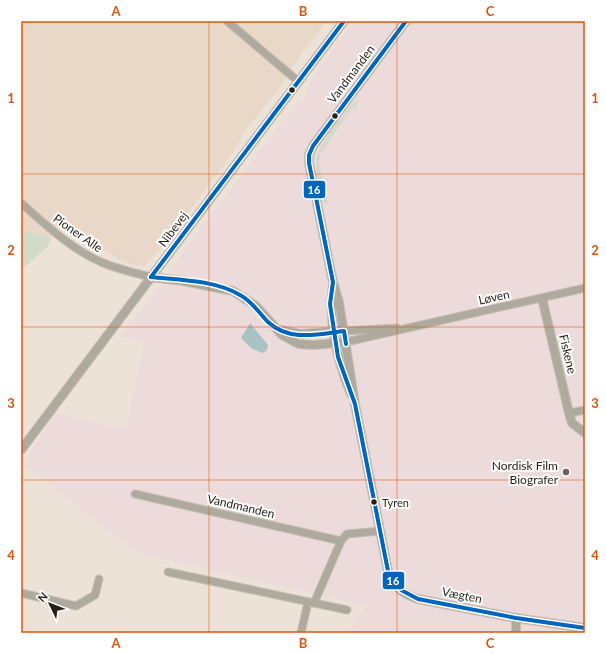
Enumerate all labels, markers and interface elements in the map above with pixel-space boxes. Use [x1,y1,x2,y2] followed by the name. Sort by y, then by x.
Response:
[110,3,121,19] text: A
[299,3,308,19] text: B
[486,3,495,19] text: C
[324,42,378,106] street label: Vandmanden
[287,85,297,95] unlabelled marker
[7,90,15,106] text: 1
[591,90,599,106] text: 1
[330,111,340,121] unlabelled marker
[303,180,326,199] line badge: 16
[308,183,321,196] text: 16
[155,208,191,250] street label: Nibevej
[50,211,106,255] street label: Pioner Alle
[7,242,15,258] text: 2
[591,242,599,258] text: 2
[477,286,511,308] street label: Løven
[556,333,580,375] street label: Fiskene
[7,395,15,411] text: 3
[591,395,599,411] text: 3
[492,458,559,487] place label: Nordisk Film Biografer
[561,467,571,477] marker: Nordisk Film Biografer
[206,491,276,521] street label: Vandmanden
[382,496,409,509] place label: Tyren
[369,497,379,507] marker: Tyren
[7,547,15,563] text: 4
[591,547,599,563] text: 4
[382,571,405,590] line badge: 16
[387,574,400,587] text: 16
[30,584,70,624] north arrow
[441,584,483,606] street label: Vægten
[35,589,50,604] text: N
[110,635,121,651] text: A
[299,635,308,651] text: B
[486,635,495,651] text: C

